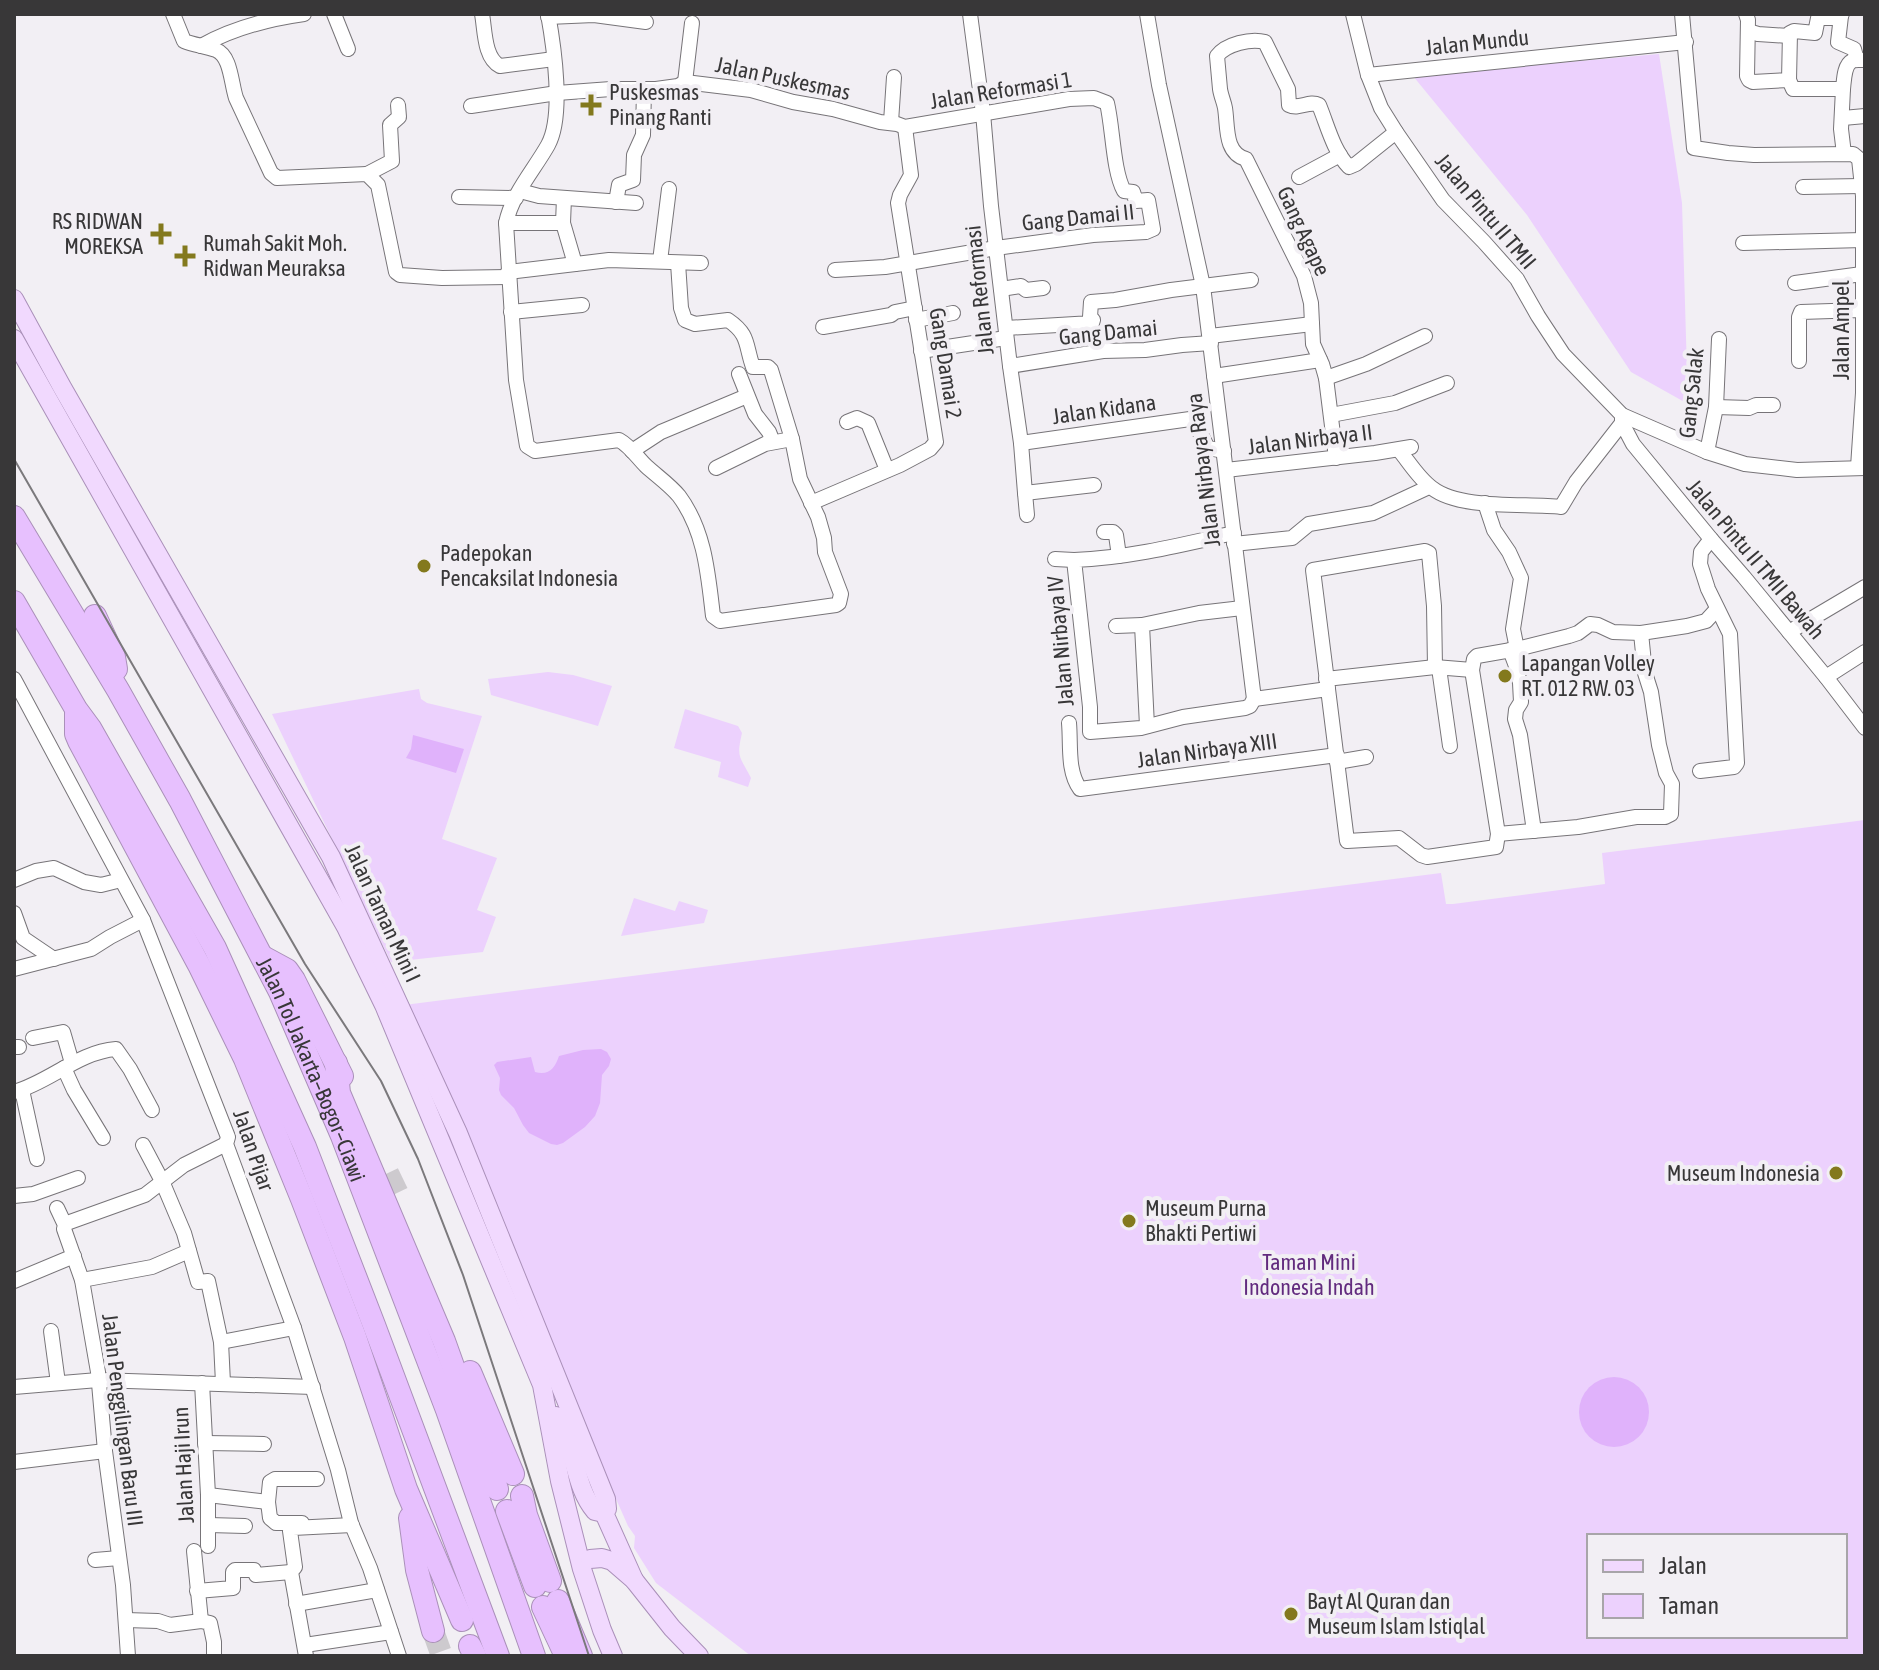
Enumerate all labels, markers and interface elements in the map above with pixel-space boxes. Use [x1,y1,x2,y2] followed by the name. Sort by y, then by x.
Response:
[1424,24,1530,60] street label: Jalan Mundu
[713,51,853,105] street label: Jalan Puskesmas
[928,66,1074,114] street label: Jalan Reformasi 1
[609,79,712,130] place label: Puskesmas Pinang Ranti
[580,94,602,116] marker: Puskesmas Pinang Ranti
[1430,148,1542,274] street label: Jalan Pintu II TMII
[1272,182,1336,280] street label: Gang Agape
[1020,198,1136,236] street label: Gang Damai II
[52,208,143,259] place label: RS RIDWAN MOREKSA
[150,223,172,245] marker: RS RIDWAN MOREKSA
[959,224,999,356] street label: Jalan Reformasi
[203,230,347,281] place label: Rumah Sakit Moh. Ridwan Meuraksa
[174,245,196,267] marker: Rumah Sakit Moh. Ridwan Meuraksa
[1828,280,1854,380] street label: Jalan Ampel
[924,306,968,420] street label: Gang Damai 2
[1058,314,1158,350] street label: Gang Damai
[1673,346,1709,439] street label: Gang Salak
[1050,389,1158,429] street label: Jalan Kidana
[1181,392,1225,548] street label: Jalan Nirbaya Raya
[1246,418,1374,460] street label: Jalan Nirbaya II
[1682,474,1830,644] street label: Jalan Pintu II TMII Bawah
[440,540,618,591] place label: Padepokan Pencaksilat Indonesia
[415,557,433,575] marker: Padepokan Pencaksilat Indonesia
[1041,575,1079,707] street label: Jalan Nirbaya IV
[1521,650,1655,701] place label: Lapangan Volley RT. 012 RW. 03
[1496,667,1514,685] marker: Lapangan Volley RT. 012 RW. 03
[1135,727,1279,773] street label: Jalan Nirbaya XIII
[340,840,426,986] street label: Jalan Taman Mini I
[251,952,371,1185] street label: Jalan Tol Jakarta–Bogor–Ciawi
[228,1106,280,1195] street label: Jalan Pijar
[1667,1160,1820,1186] place label: Museum Indonesia
[1827,1164,1845,1182] marker: Museum Indonesia
[1145,1195,1266,1246] place label: Museum Purna Bhakti Pertiwi
[1120,1212,1138,1230] marker: Museum Purna Bhakti Pertiwi
[1243,1249,1375,1300] park label: Taman Mini Indonesia Indah
[97,1312,149,1528] street label: Jalan Penggilingan Baru III
[167,1406,199,1524] street label: Jalan Haji Irun
[1587,1534,1847,1638] legend
[1659,1552,1707,1579] text: Jalan
[1307,1588,1485,1639] place label: Bayt Al Quran dan Museum Islam Istiqlal
[1659,1592,1719,1619] text: Taman
[1282,1605,1300,1623] marker: Bayt Al Quran dan Museum Islam Istiqlal

